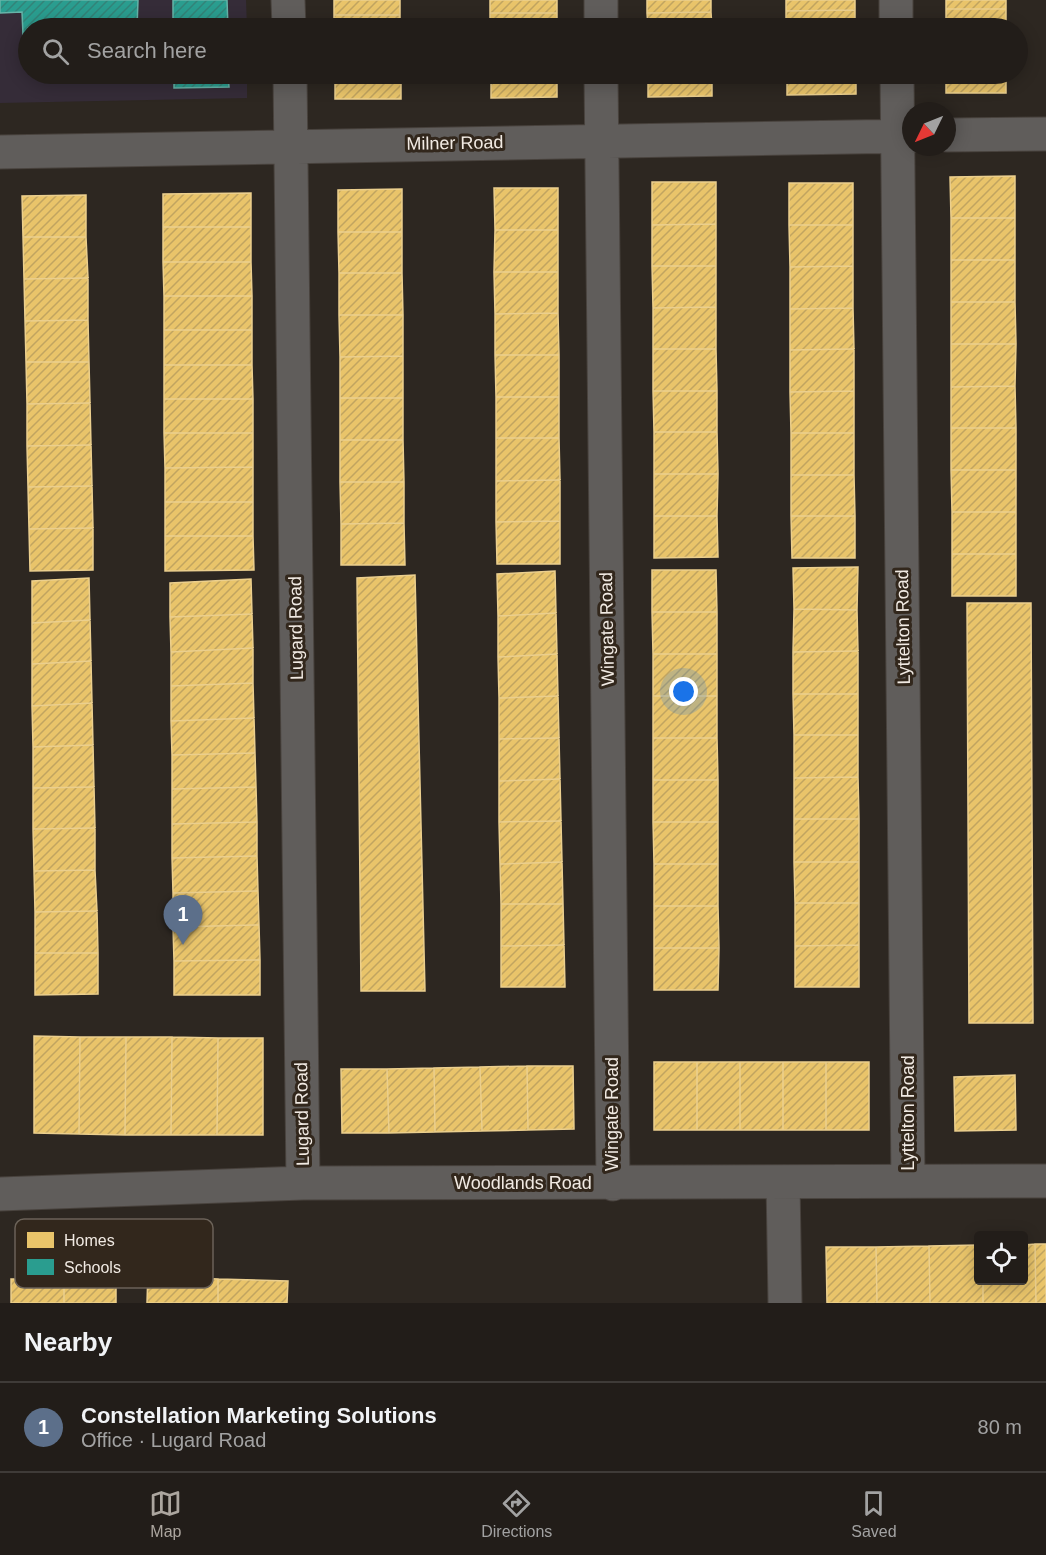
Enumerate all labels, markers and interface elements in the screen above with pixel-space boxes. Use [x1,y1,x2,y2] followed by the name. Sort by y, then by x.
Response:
[18,18,1028,84] search box
[39,35,72,68] icon: search
[87,38,207,63] text: Search here
[902,102,956,156] north arrow
[406,132,504,154] street label: Milner Road
[892,569,914,685] street label: Lyttelton Road
[596,572,618,686] street label: Wingate Road
[285,576,307,680] street label: Lugard Road
[669,677,698,706] your location
[164,896,202,945] pin: 1
[898,1055,918,1171] street label: Lyttelton Road
[602,1057,622,1171] street label: Wingate Road
[291,1062,313,1166] street label: Lugard Road
[454,1173,592,1193] street label: Woodlands Road
[15,1219,213,1288] legend
[974,1231,1028,1285] map controls
[974,1231,1028,1285] button: locate
[64,1232,115,1249] text: Homes
[64,1259,121,1276] text: Schools
[24,1327,112,1357] text: Nearby
[81,1403,437,1428] text: Constellation Marketing Solutions
[38,1416,49,1438] text: 1
[978,1416,1022,1438] text: 80 m
[81,1429,266,1451] text: Office · Lugard Road
[149,1487,182,1541] tab: Map
[481,1487,552,1541] tab: Directions
[851,1487,897,1541] tab: Saved

